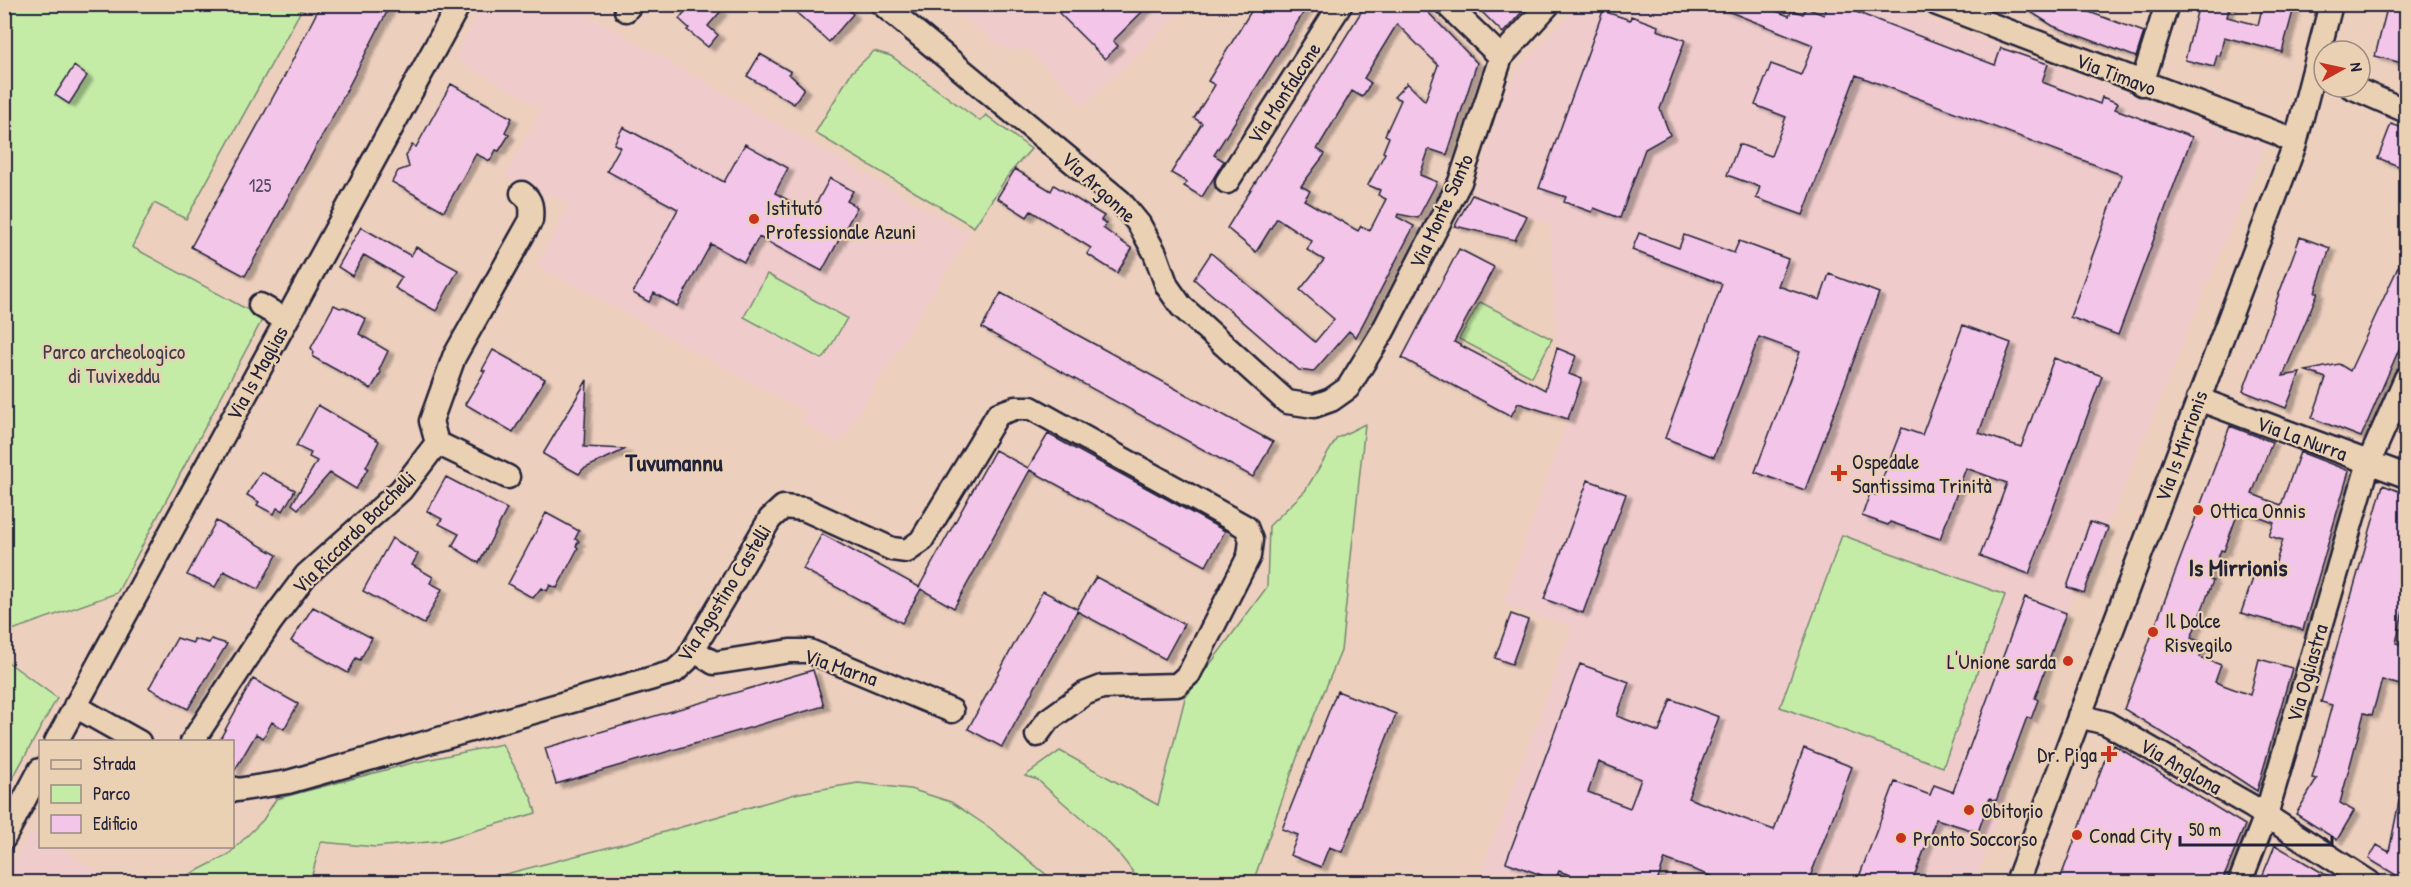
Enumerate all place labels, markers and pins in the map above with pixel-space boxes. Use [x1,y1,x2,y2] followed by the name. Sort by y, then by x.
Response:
[766,193,916,246] place label: Istituto Professionale Azuni
[747,212,761,226] marker: Istituto Professionale Azuni
[1852,447,1992,500] place label: Ospedale Santissima Trinità
[1830,464,1848,482] marker: Ospedale Santissima Trinità
[2210,496,2306,525] place label: Ottica Onnis
[2191,503,2205,517] marker: Ottica Onnis
[2165,606,2232,659] place label: Il Dolce Risvegilo
[2146,625,2160,639] marker: Il Dolce Risvegilo
[1947,647,2056,676] place label: L'Unione sarda
[2061,654,2075,668] marker: L'Unione sarda
[2037,740,2097,769] place label: Dr. Piga
[2102,747,2116,761] marker: Dr. Piga
[1981,796,2043,825] place label: Obitorio
[1962,803,1976,817] marker: Obitorio
[2089,821,2172,850] place label: Conad City
[1913,824,2037,853] place label: Pronto Soccorso
[2070,828,2084,842] marker: Conad City
[1894,831,1908,845] marker: Pronto Soccorso

